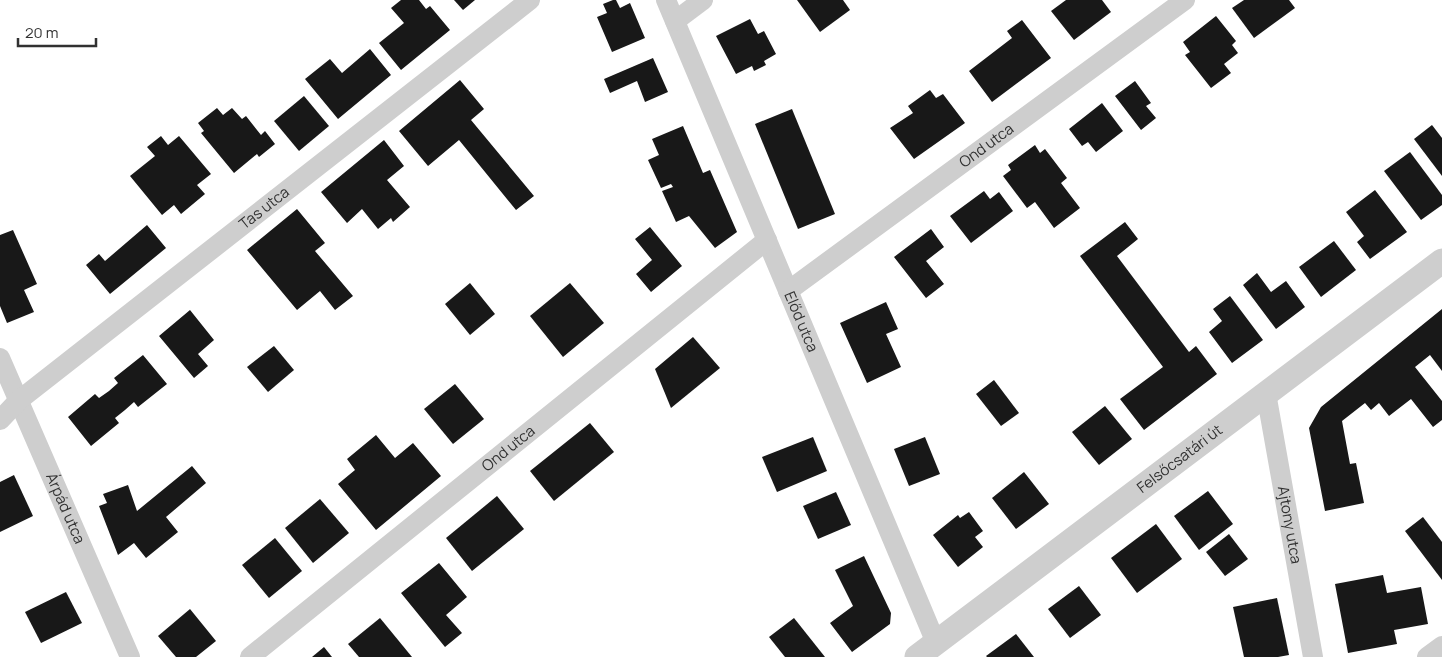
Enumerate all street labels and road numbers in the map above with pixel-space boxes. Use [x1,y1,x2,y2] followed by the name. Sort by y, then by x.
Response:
[955,118,1018,172] street label: Ond utca
[235,181,293,234] street label: Tas utca
[779,288,824,355] street label: Előd utca
[1132,419,1226,498] street label: Felsőcsatári út
[477,420,539,476] street label: Ond utca
[41,469,90,547] street label: Árpád utca
[1273,484,1307,565] street label: Ajtony utca

